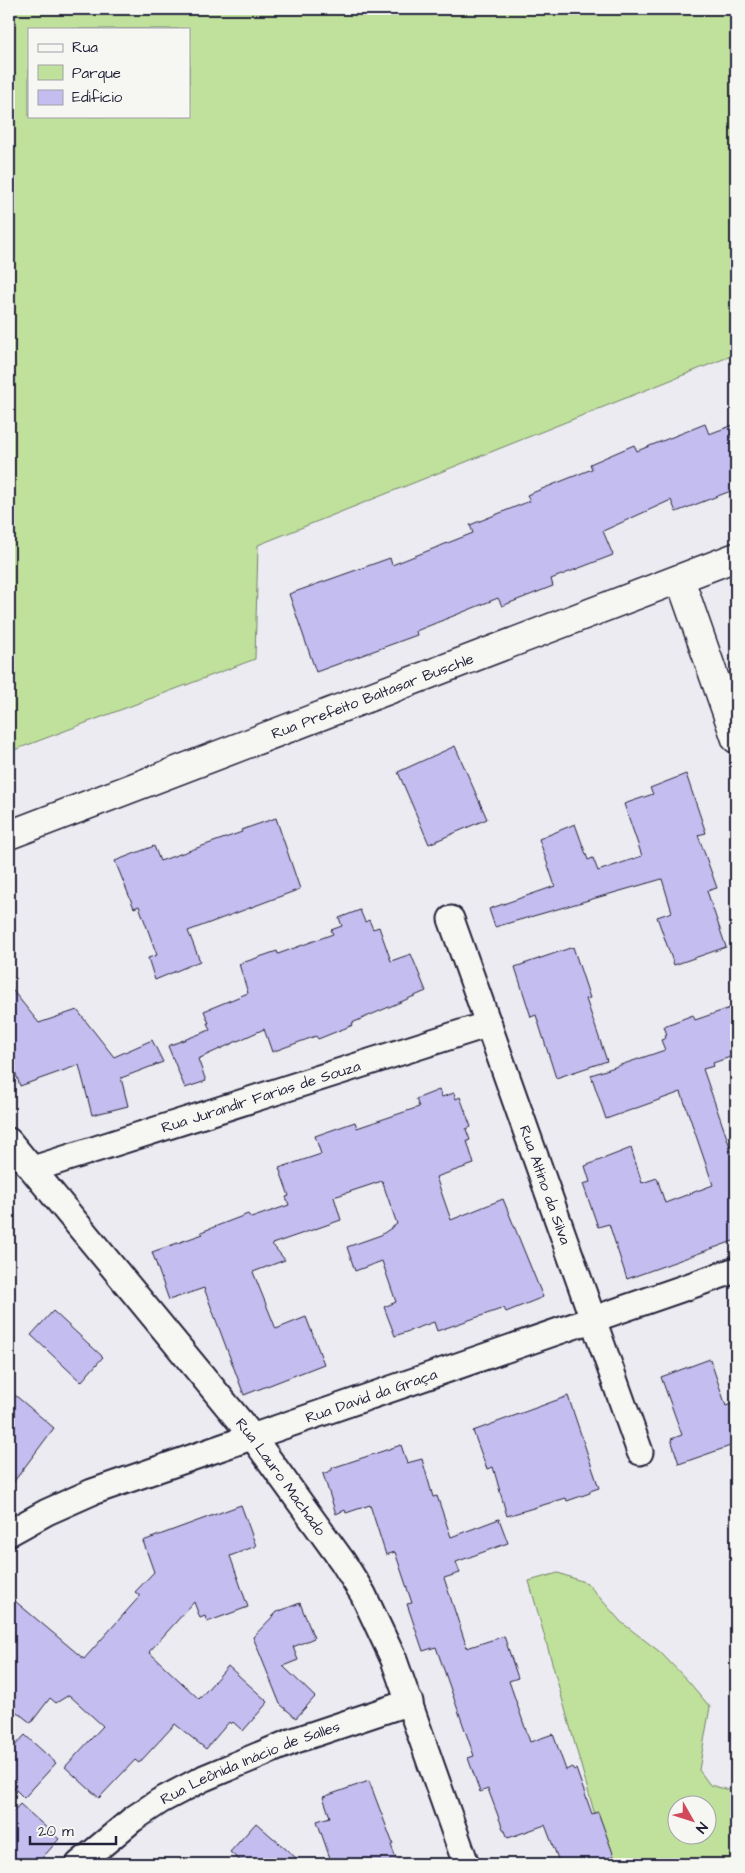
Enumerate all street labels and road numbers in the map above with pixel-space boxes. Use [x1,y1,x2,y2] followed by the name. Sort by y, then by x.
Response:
[268,648,477,745] street label: Rua Prefeito Baltasar Buschle
[159,1055,363,1139] street label: Rua Jurandir Farias de Souza
[514,1122,576,1248] street label: Rua Altino da Silva
[303,1364,440,1429] street label: Rua David da Graça
[230,1414,331,1540] street label: Rua Lauro Machado
[157,1716,343,1810] street label: Rua Leônida Inácio de Salles

